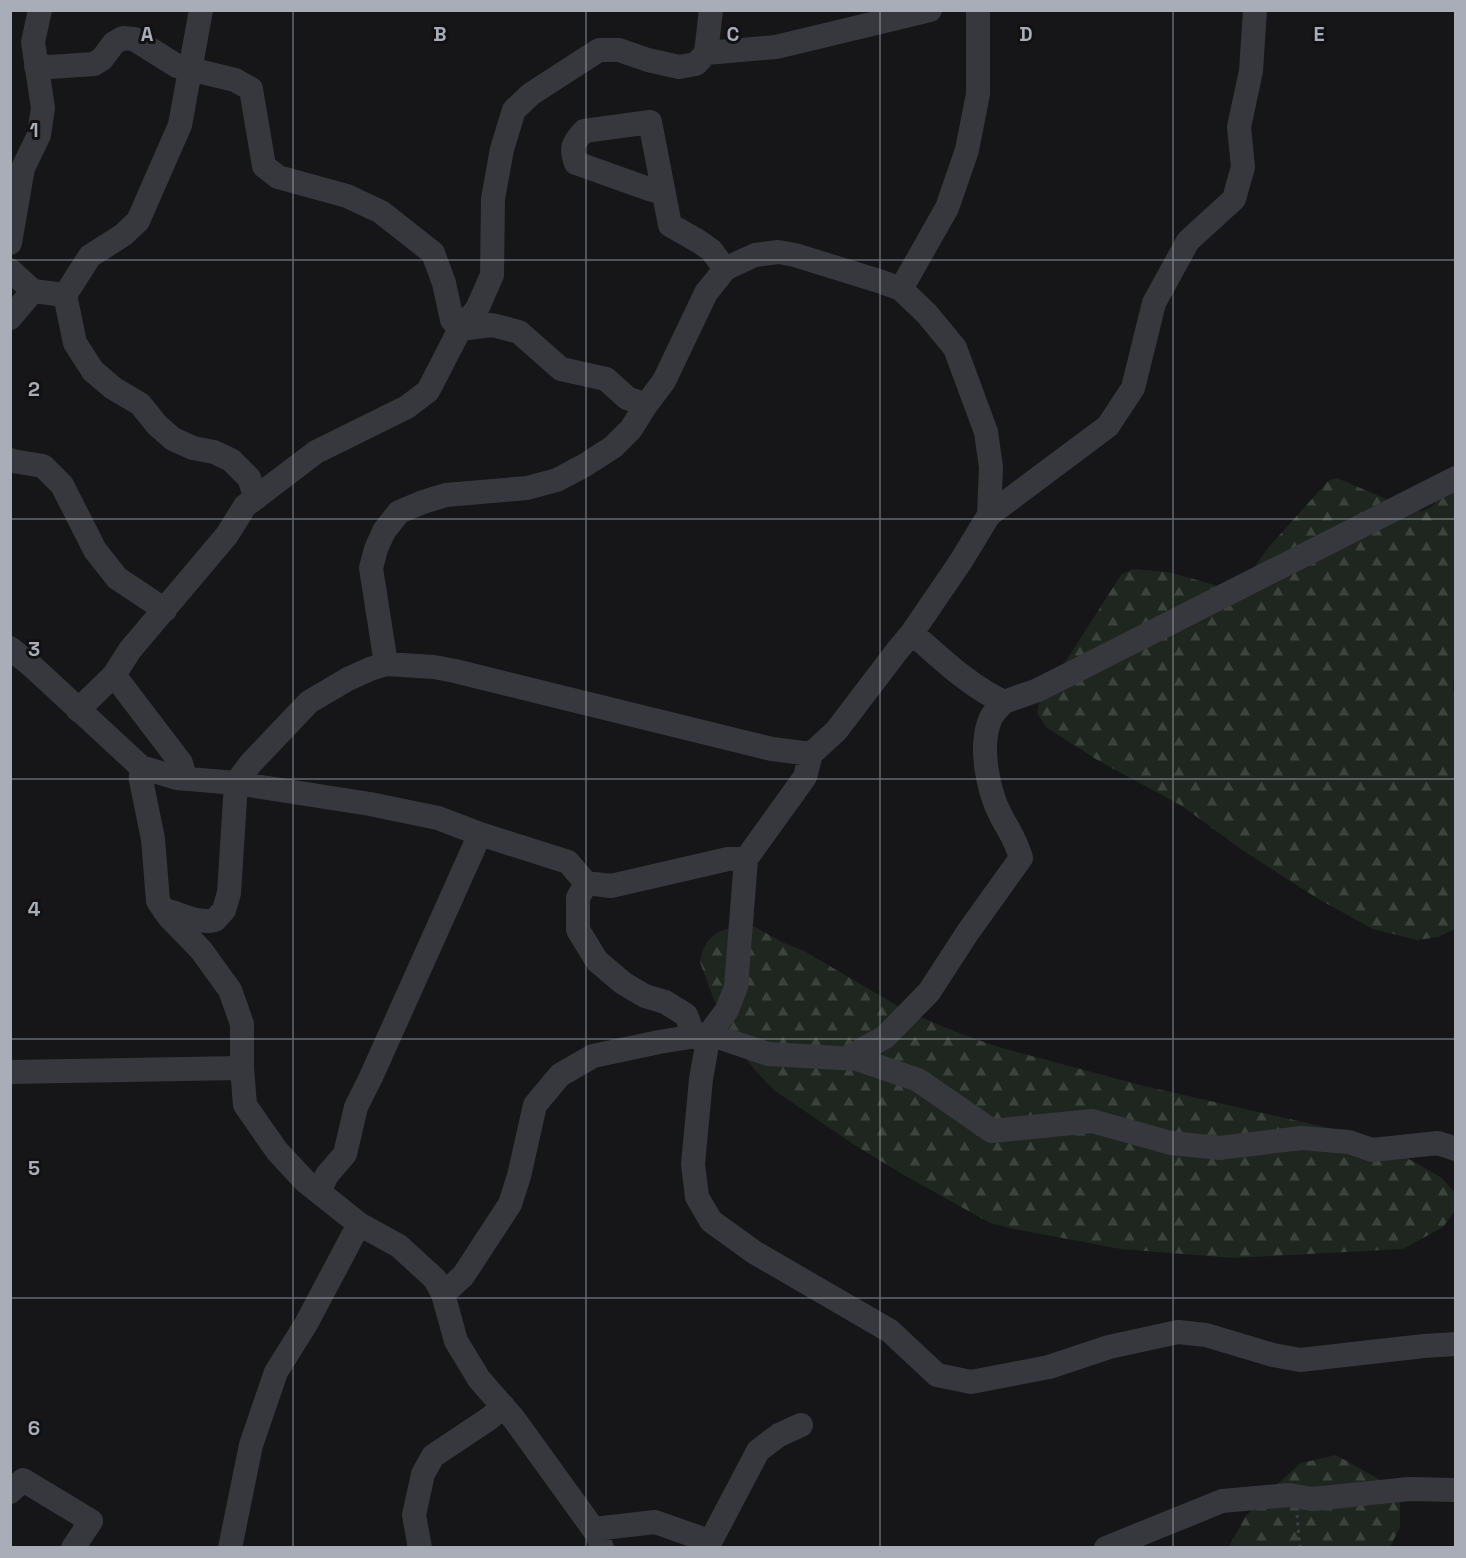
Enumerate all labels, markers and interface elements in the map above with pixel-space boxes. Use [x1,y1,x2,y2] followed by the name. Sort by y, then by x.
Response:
[141,21,154,47] text: A
[433,21,447,47] text: B
[727,21,740,47] text: C
[1019,21,1033,47] text: D
[1313,21,1325,47] text: E
[29,117,39,143] text: 1
[28,376,40,402] text: 2
[28,636,40,662] text: 3
[28,896,41,922] text: 4
[28,1155,40,1181] text: 5
[28,1415,40,1441] text: 6

